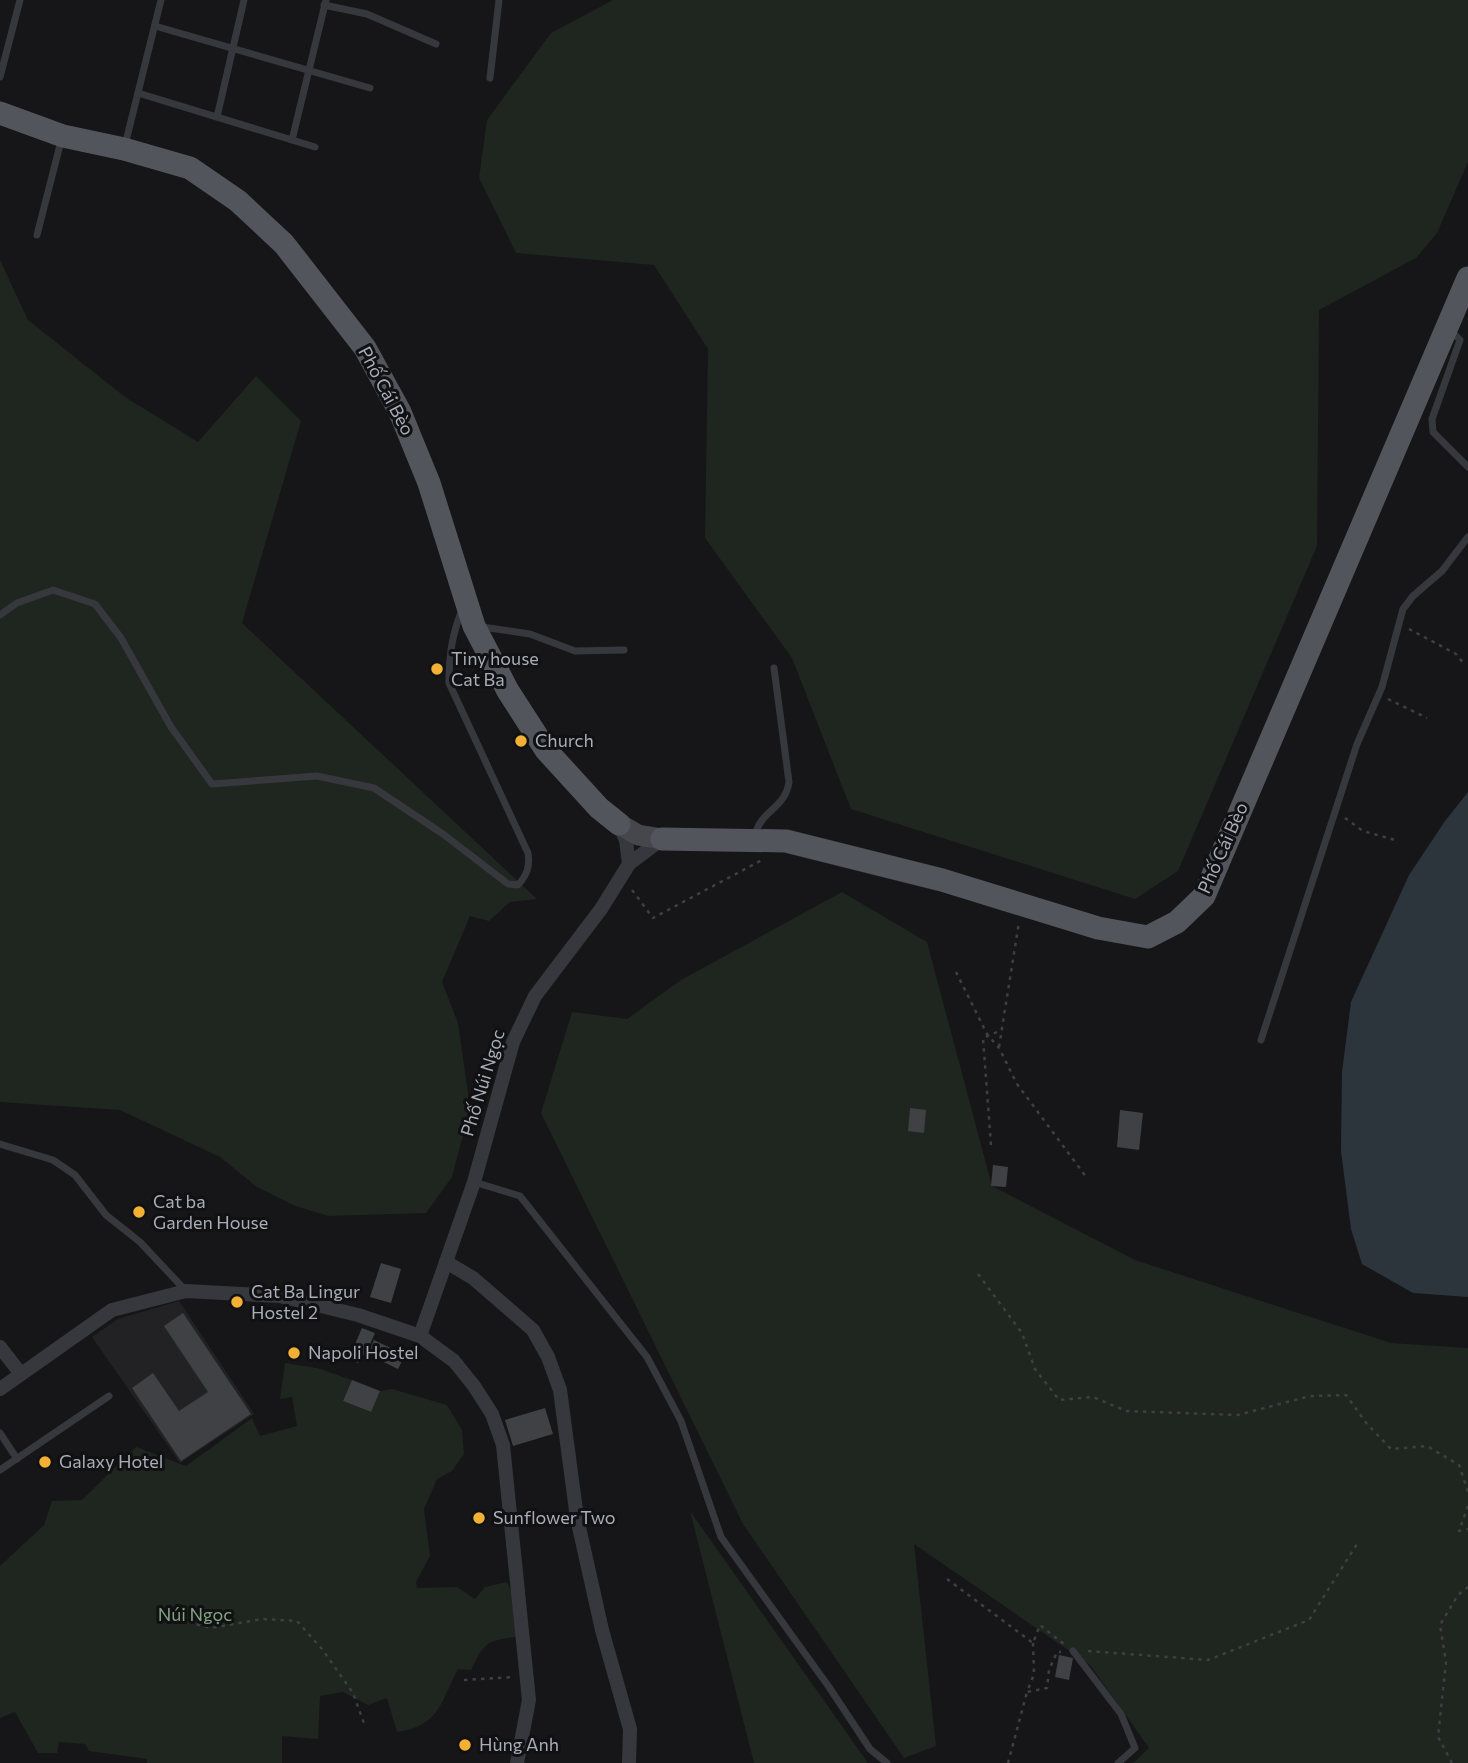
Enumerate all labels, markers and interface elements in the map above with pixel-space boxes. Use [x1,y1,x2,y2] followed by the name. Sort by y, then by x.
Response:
[354,342,419,439] street label: Phố Cái Bèo
[451,647,539,690] place label: Tiny house Cat Ba
[429,661,445,677] marker: Tiny house Cat Ba
[535,729,594,751] place label: Church
[513,733,529,749] marker: Church
[1192,799,1252,897] street label: Phố Cái Bèo
[455,1027,509,1139] street label: Phố Núi Ngọc
[153,1190,268,1233] place label: Cat ba Garden House
[131,1204,147,1220] marker: Cat ba Garden House
[251,1280,360,1323] place label: Cat Ba Lingur Hostel 2
[229,1294,245,1310] marker: Cat Ba Lingur Hostel 2
[308,1341,419,1363] place label: Napoli Hostel
[286,1345,302,1361] marker: Napoli Hostel
[59,1450,163,1472] place label: Galaxy Hotel
[37,1454,53,1470] marker: Galaxy Hotel
[493,1506,616,1528] place label: Sunflower Two
[471,1510,487,1526] marker: Sunflower Two
[158,1603,232,1625] park label: Núi Ngọc
[479,1733,559,1755] place label: Hùng Anh
[457,1737,473,1753] marker: Hùng Anh

